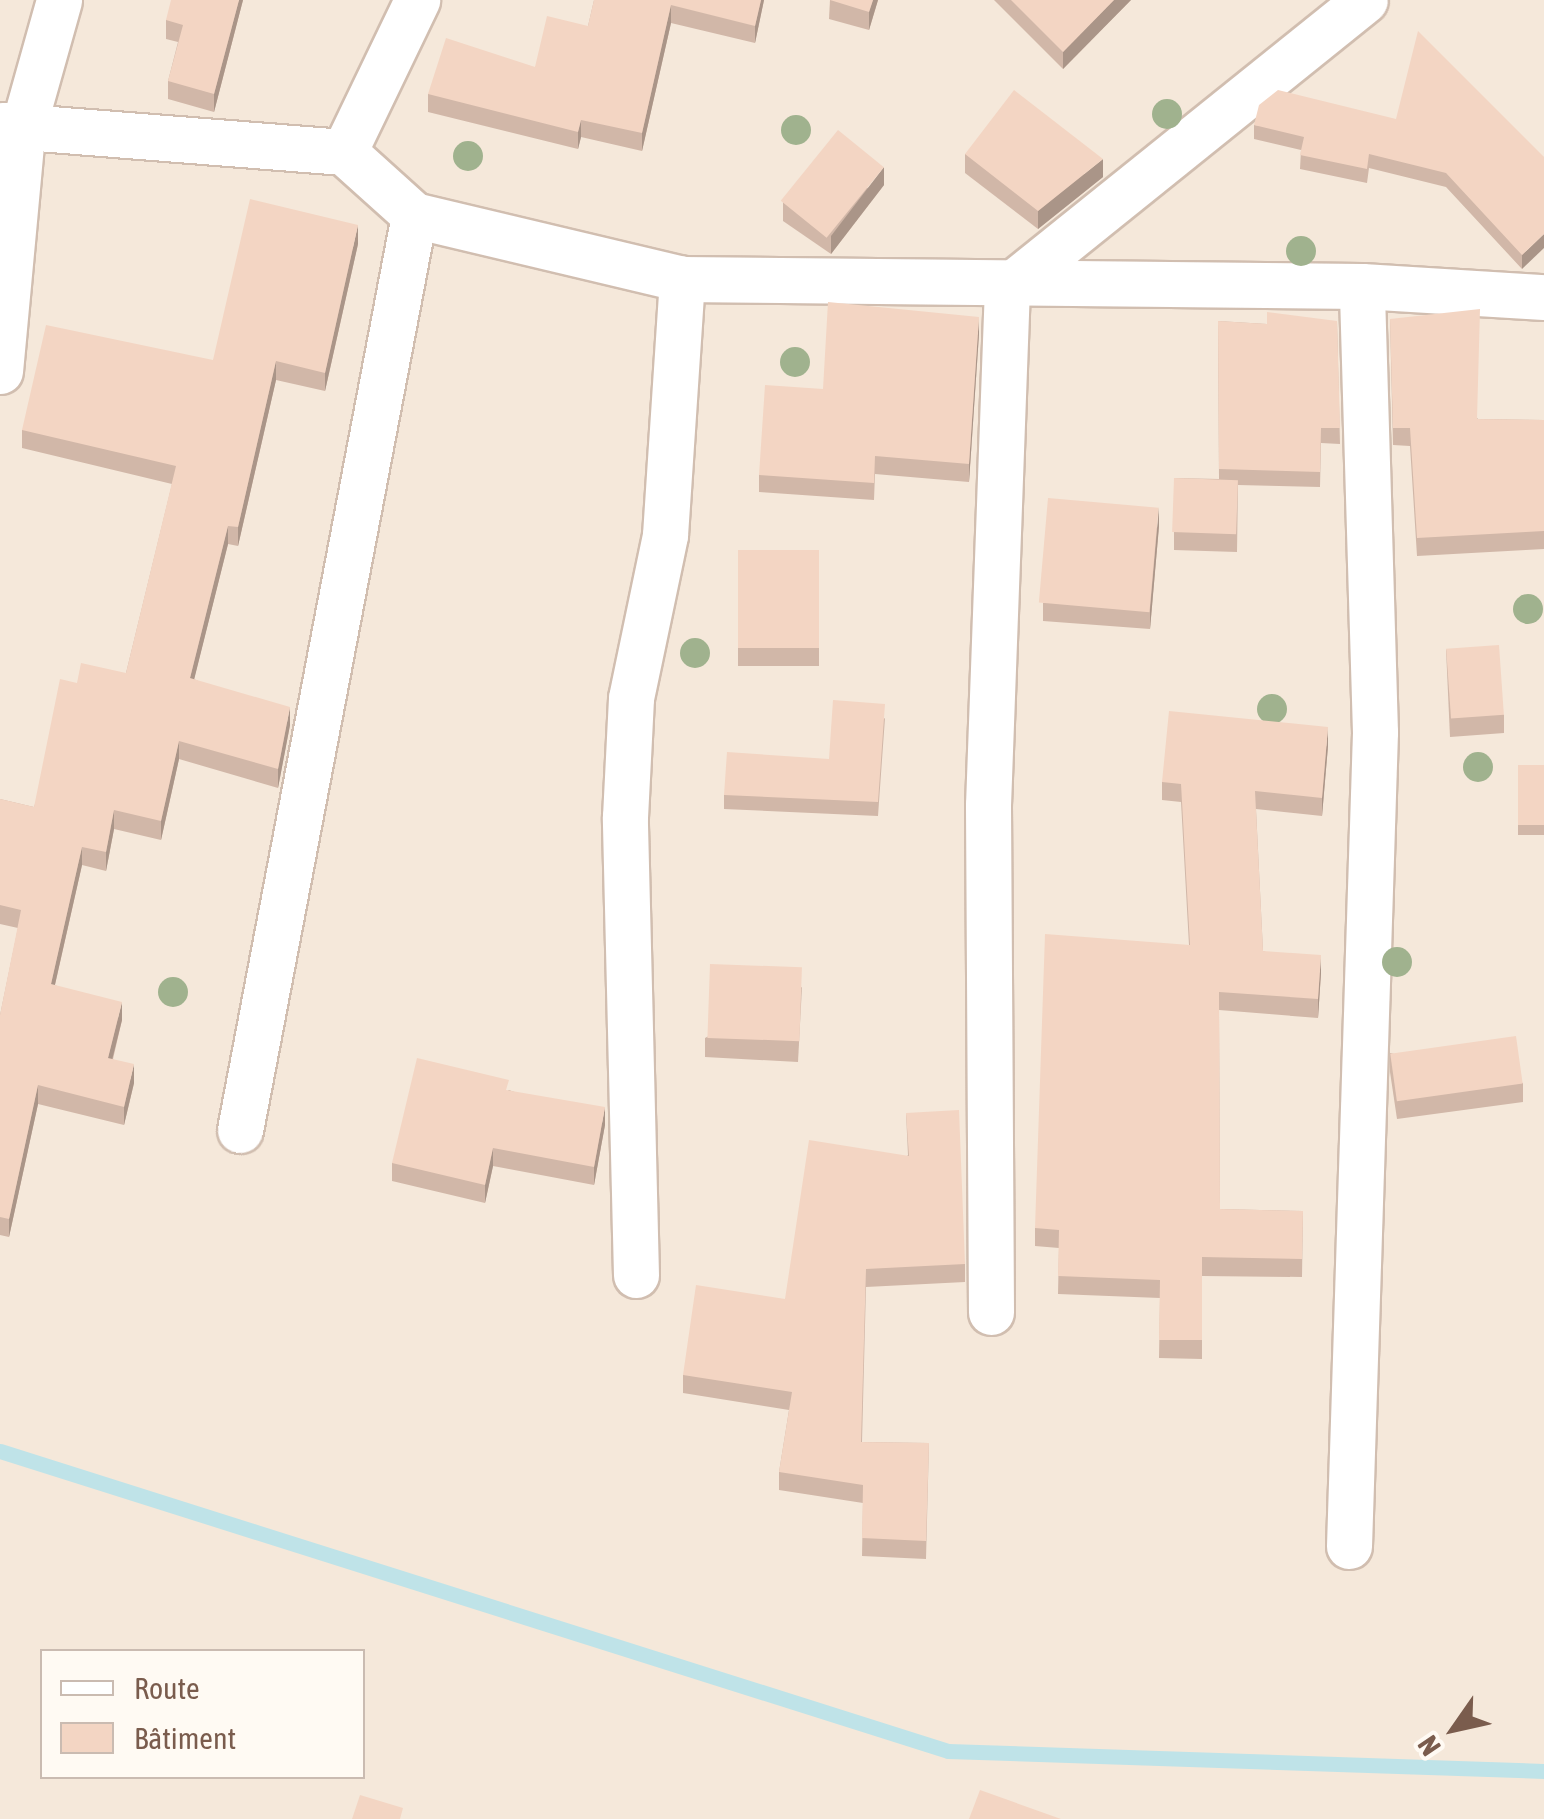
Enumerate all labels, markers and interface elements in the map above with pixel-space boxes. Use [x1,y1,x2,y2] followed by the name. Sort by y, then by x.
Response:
[40,1649,365,1779] legend
[134,1671,200,1705] text: Route
[1404,1679,1504,1779] north arrow
[134,1721,236,1755] text: Bâtiment
[1411,1730,1447,1762] text: N

